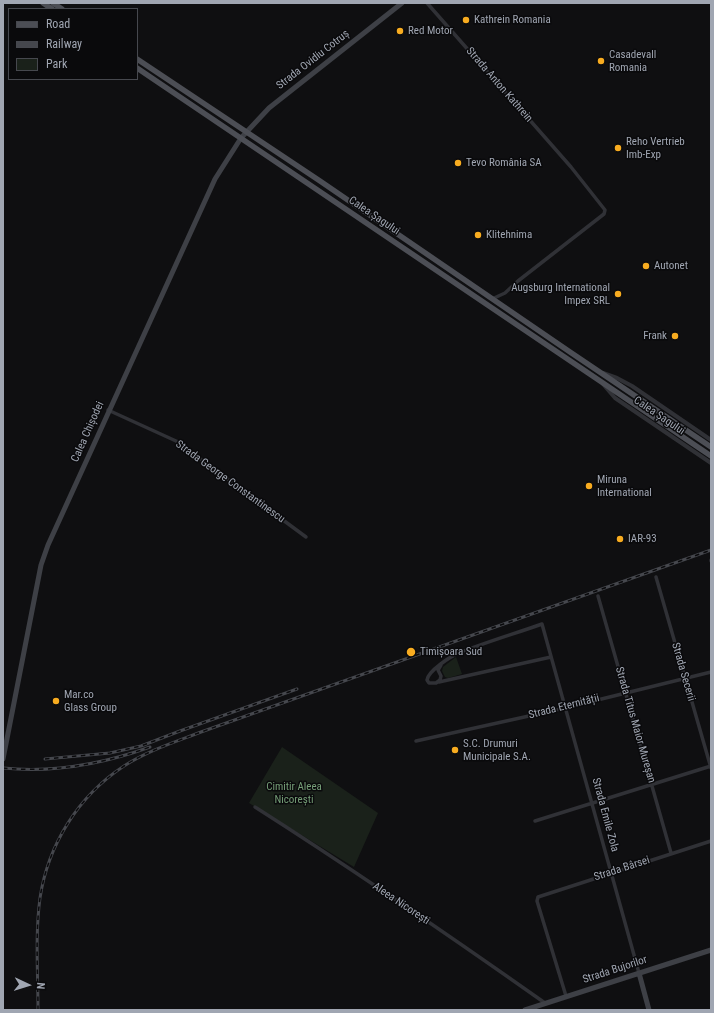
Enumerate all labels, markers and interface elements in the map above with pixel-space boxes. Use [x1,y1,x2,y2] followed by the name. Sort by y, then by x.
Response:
[8,8,138,80] legend
[474,13,551,27] place label: Kathrein Romania
[461,15,471,25] marker: Kathrein Romania
[46,17,70,31] text: Road
[408,24,453,38] place label: Red Motor
[395,26,405,36] marker: Red Motor
[274,27,352,93] street label: Strada Ovidiu Cotruș
[46,37,82,51] text: Railway
[463,45,535,125] street label: Strada Anton Kathrein
[609,48,656,74] place label: Casadevall Romania
[596,56,606,66] marker: Casadevall Romania
[46,57,67,71] text: Park
[626,135,685,161] place label: Reho Vertrieb Imb-Exp
[613,143,623,153] marker: Reho Vertrieb Imb-Exp
[466,156,542,170] place label: Tevo România SA
[453,158,463,168] marker: Tevo România SA
[346,194,402,238] street label: Calea Șagului
[486,228,532,242] place label: Klitehnima
[473,230,483,240] marker: Klitehnima
[654,259,688,273] place label: Autonet
[641,261,651,271] marker: Autonet
[511,281,610,307] place label: Augsburg International Impex SRL
[613,289,623,299] marker: Augsburg International Impex SRL
[643,329,667,343] place label: Frank
[670,331,680,341] marker: Frank
[631,394,687,438] street label: Calea Șagului
[69,400,107,464] street label: Calea Chișodei
[173,438,287,526] street label: Strada George Constantinescu
[597,473,652,499] place label: Miruna International
[584,481,594,491] marker: Miruna International
[628,532,657,546] place label: IAR-93
[615,534,625,544] marker: IAR-93
[668,641,698,703] street label: Strada Secerii
[420,645,482,659] place label: Timișoara Sud
[405,646,417,658] marker: Timișoara Sud
[612,665,658,785] street label: Strada Titus Maior Mureșan
[64,688,117,714] place label: Mar.co Glass Group
[527,692,601,722] street label: Strada Eternității
[51,696,61,706] marker: Mar.co Glass Group
[463,737,531,763] place label: S.C. Drumuri Municipale S.A.
[450,745,460,755] marker: S.C. Drumuri Municipale S.A.
[589,777,621,853] street label: Strada Emile Zola
[266,780,322,806] park label: Cimitir Aleea Nicorești
[592,854,652,884] street label: Strada Bârsei
[370,880,432,928] street label: Aleea Nicorești
[581,953,649,987] street label: Strada Bujorilor
[8,965,48,1005] north arrow
[34,982,47,990] text: N

